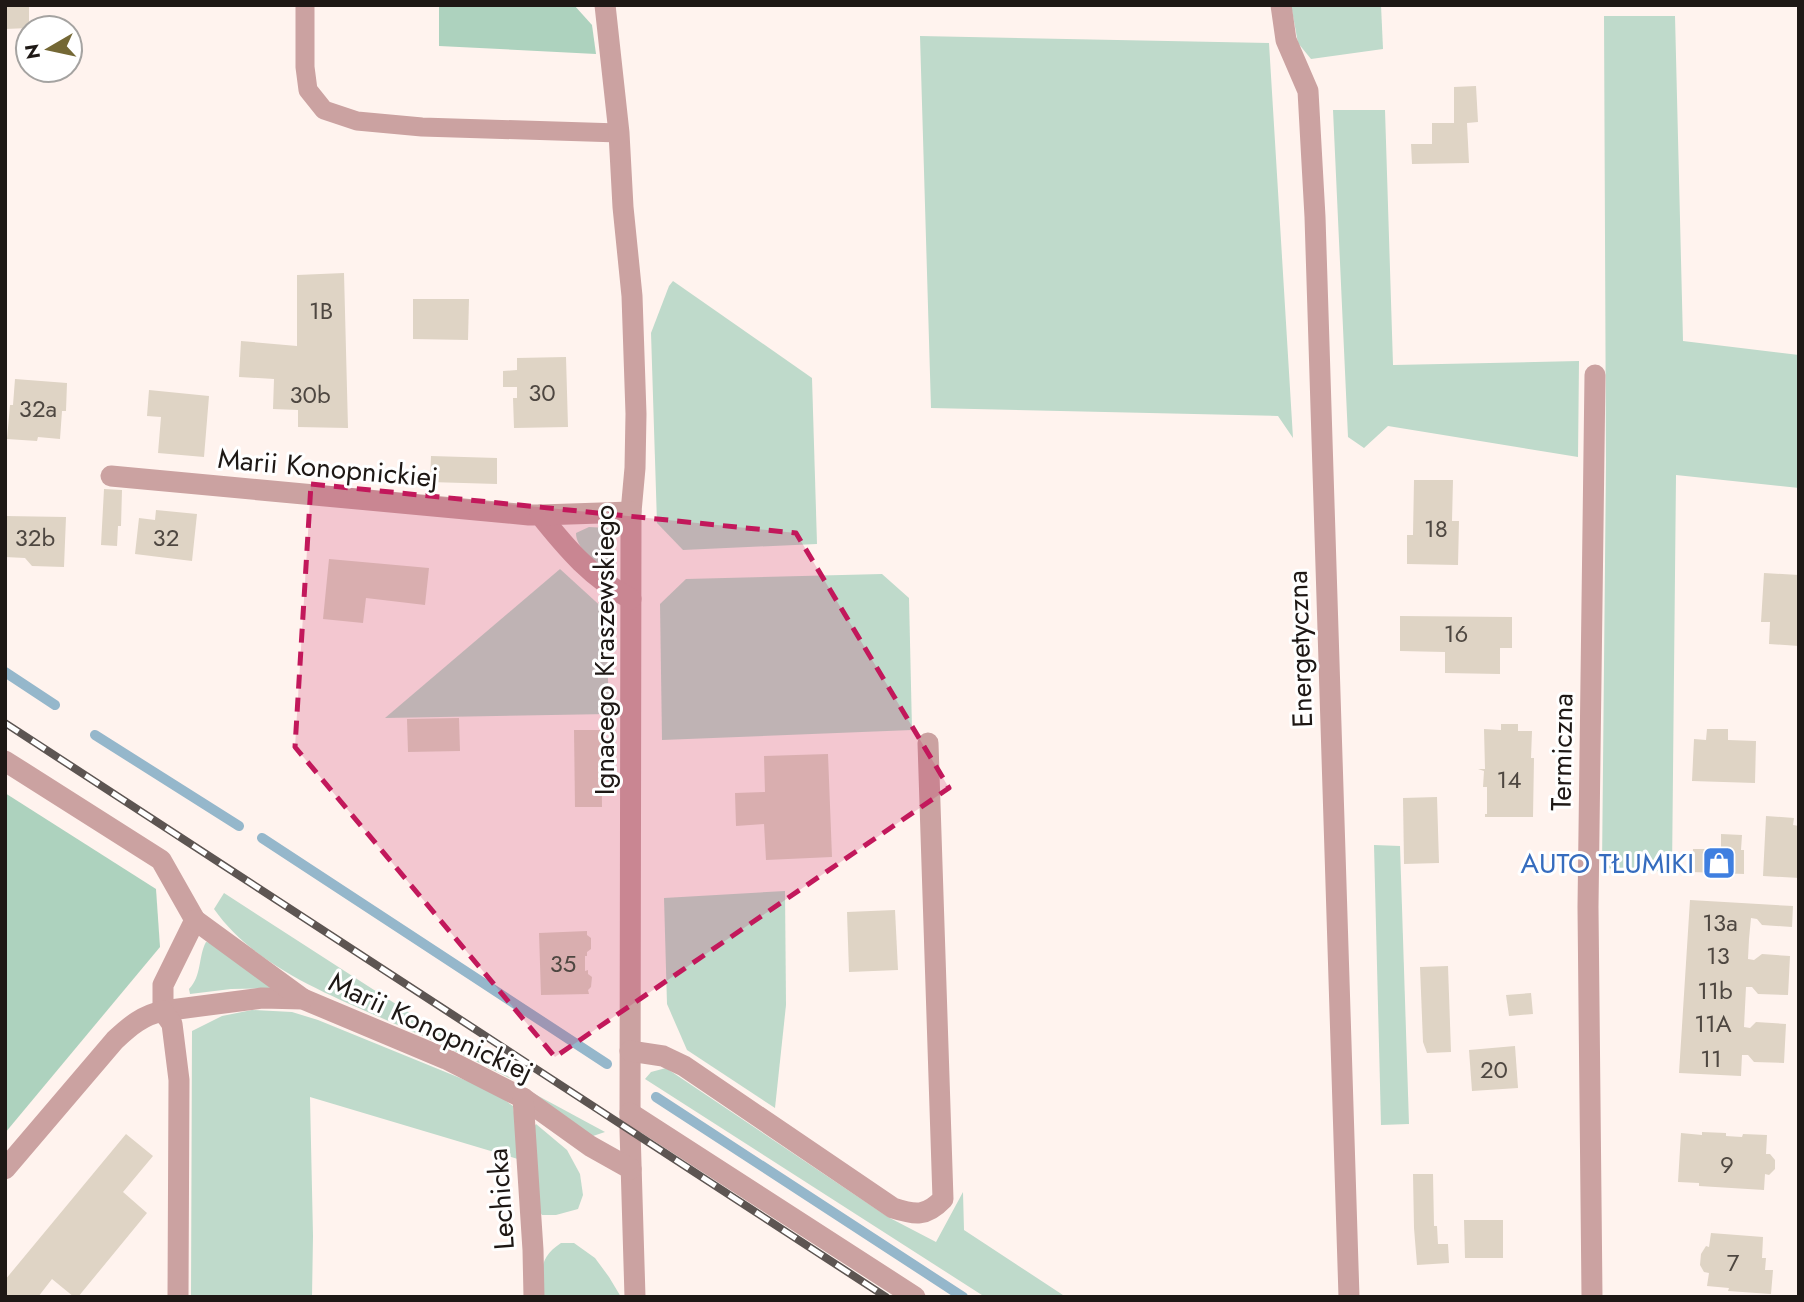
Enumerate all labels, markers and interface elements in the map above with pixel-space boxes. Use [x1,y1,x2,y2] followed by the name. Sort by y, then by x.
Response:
[14,14,84,84] north arrow
[18,42,47,61] text: N
[309,293,333,328] house number: 1B
[528,375,556,410] house number: 30
[289,377,331,412] house number: 30b
[19,391,57,426] house number: 32a
[216,438,440,498] street label: Marii Konopnickiej
[584,505,625,795] street label: Ignacego Kraszewskiego
[1424,511,1448,546] house number: 18
[15,520,55,555] house number: 32b
[153,520,179,555] house number: 32
[1277,570,1323,728] street label: Energetyczna
[1444,616,1468,651] house number: 16
[1540,693,1584,811] street label: Termiczna
[1497,762,1521,797] house number: 14
[1520,843,1694,884] place label: AUTO TŁUMIKI
[1700,844,1738,882] shop icon: AUTO TŁUMIKI
[1702,905,1738,940] house number: 13a
[1706,938,1730,973] house number: 13
[550,946,576,981] house number: 35
[322,962,540,1092] street label: Marii Konopnickiej
[1697,973,1733,1008] house number: 11b
[1694,1006,1732,1041] house number: 11A
[1700,1041,1722,1076] house number: 11
[1480,1052,1508,1087] house number: 20
[477,1147,525,1251] street label: Lechicka
[1720,1147,1734,1182] house number: 9
[1727,1245,1740,1280] house number: 7

